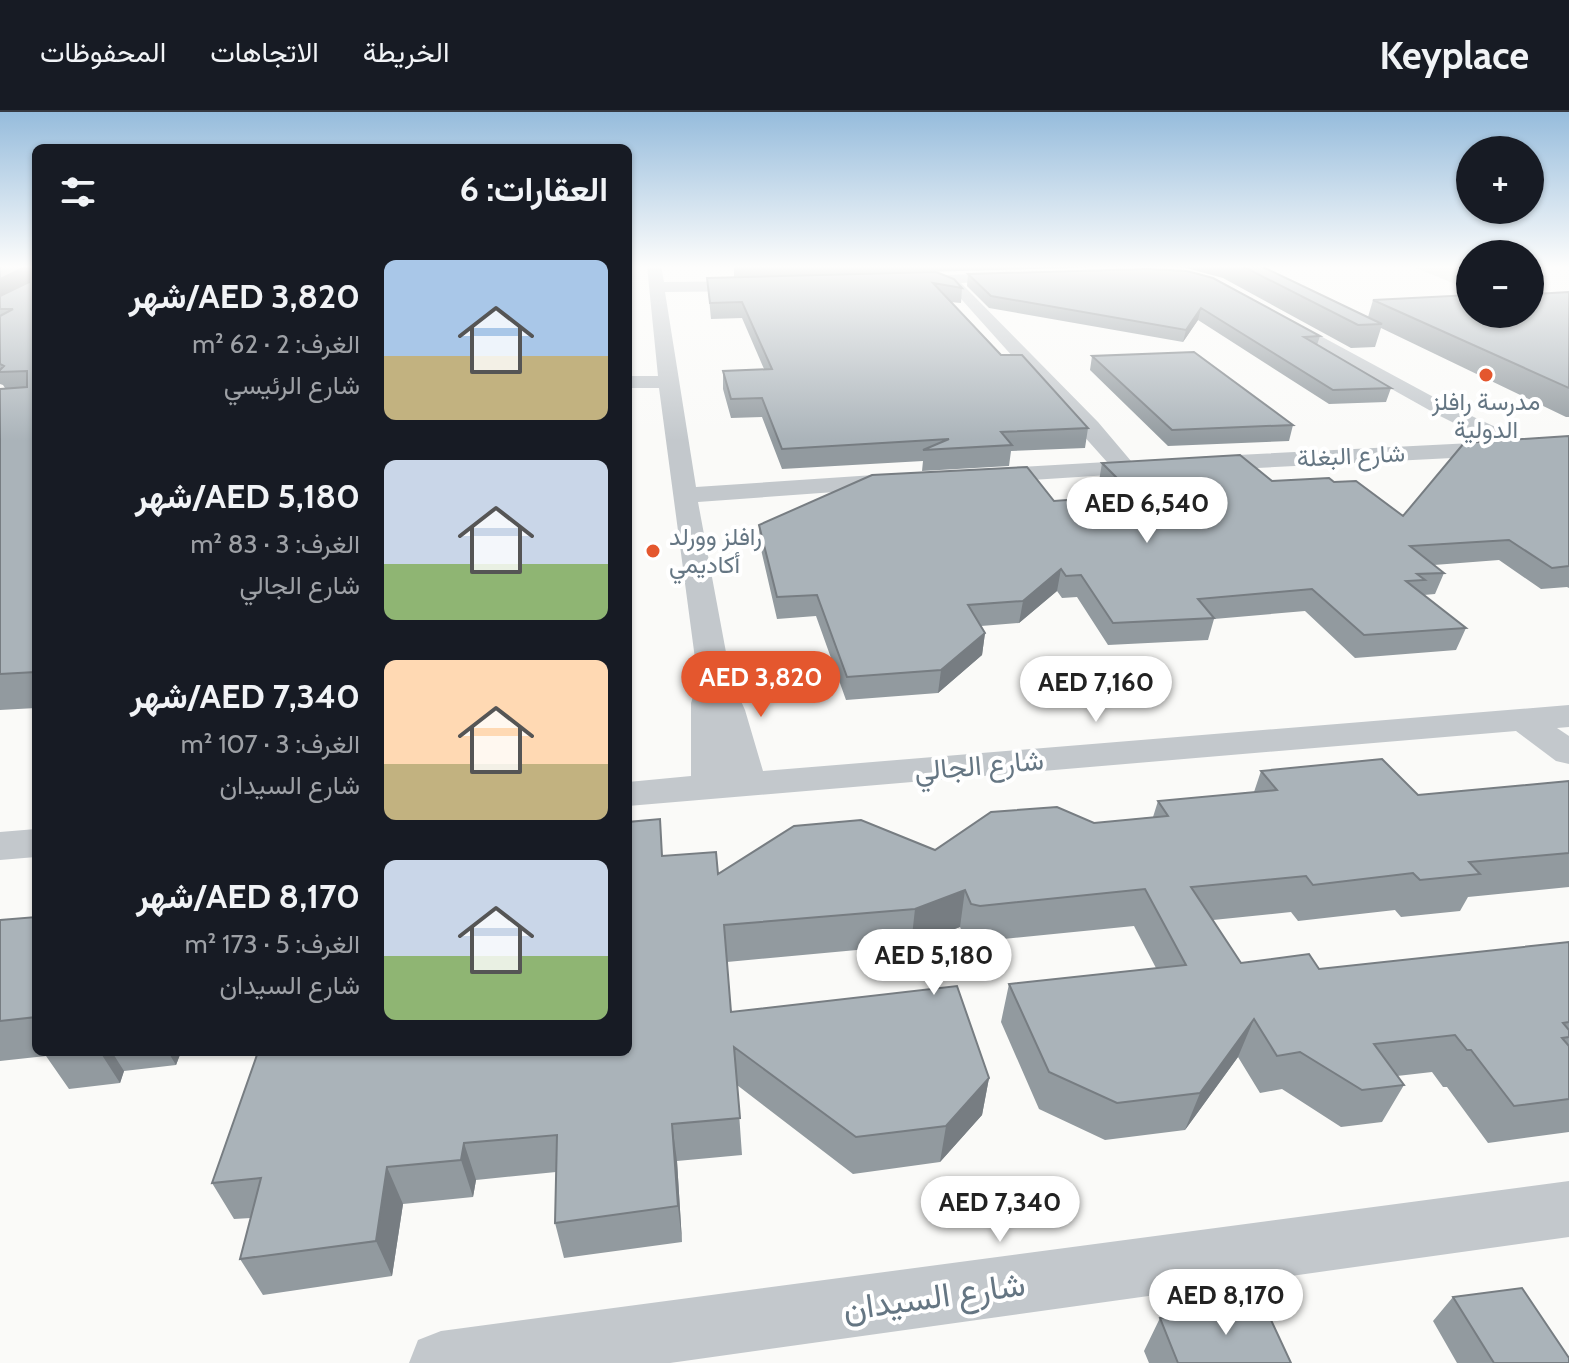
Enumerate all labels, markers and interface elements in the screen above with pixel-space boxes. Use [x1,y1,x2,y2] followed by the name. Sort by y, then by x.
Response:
[1379,32,1529,79] text: Keyplace
[40,35,166,69] text: المحفوظات
[210,35,319,69] text: الاتجاهات
[363,35,449,69] text: الخريطة
[1456,136,1544,328] map controls
[1456,136,1544,224] button: +
[460,168,608,210] text: العقارات: 6
[56,170,100,214] icon: filters
[1456,240,1544,328] button: −
[129,275,360,317] text: AED 3,820/شهر
[448,292,544,388] icon: home
[192,328,360,360] text: الغرف: 2 · 62 m²
[1477,366,1495,384] marker: مدرسة رافلز الدولية
[224,369,360,401] text: شارع الرئيسي
[1431,387,1540,445] place label: مدرسة رافلز الدولية
[1296,438,1406,475] street label: شارع البغلة
[135,475,360,517] text: AED 5,180/شهر
[1055,477,1239,545] pin: AED 6,540
[1085,487,1209,519] text: AED 6,540
[448,492,544,588] icon: home
[669,522,762,584] place label: رافلز وورلد أكاديمي
[190,528,360,560] text: الغرف: 3 · 83 m²
[644,542,662,560] marker: رافلز وورلد أكاديمي
[239,569,360,601] text: شارع الجالي
[669,651,853,719] pin: AED 3,820
[1004,656,1188,724] pin: AED 7,160
[699,661,823,693] text: AED 3,820
[1038,666,1154,698] text: AED 7,160
[130,675,360,717] text: AED 7,340/شهر
[448,692,544,788] icon: home
[181,728,360,760] text: الغرف: 3 · 107 m²
[913,742,1046,794] street label: شارع الجالي
[220,769,360,801] text: شارع السيدان
[136,875,360,917] text: AED 8,170/شهر
[448,892,544,988] icon: home
[185,928,360,960] text: الغرف: 5 · 173 m²
[842,929,1026,997] pin: AED 5,180
[875,939,993,971] text: AED 5,180
[220,969,360,1001] text: شارع السيدان
[908,1176,1092,1244] pin: AED 7,340
[939,1186,1061,1218] text: AED 7,340
[840,1262,1028,1332] street label: شارع السيدان
[1134,1269,1318,1337] pin: AED 8,170
[1167,1279,1285,1311] text: AED 8,170

